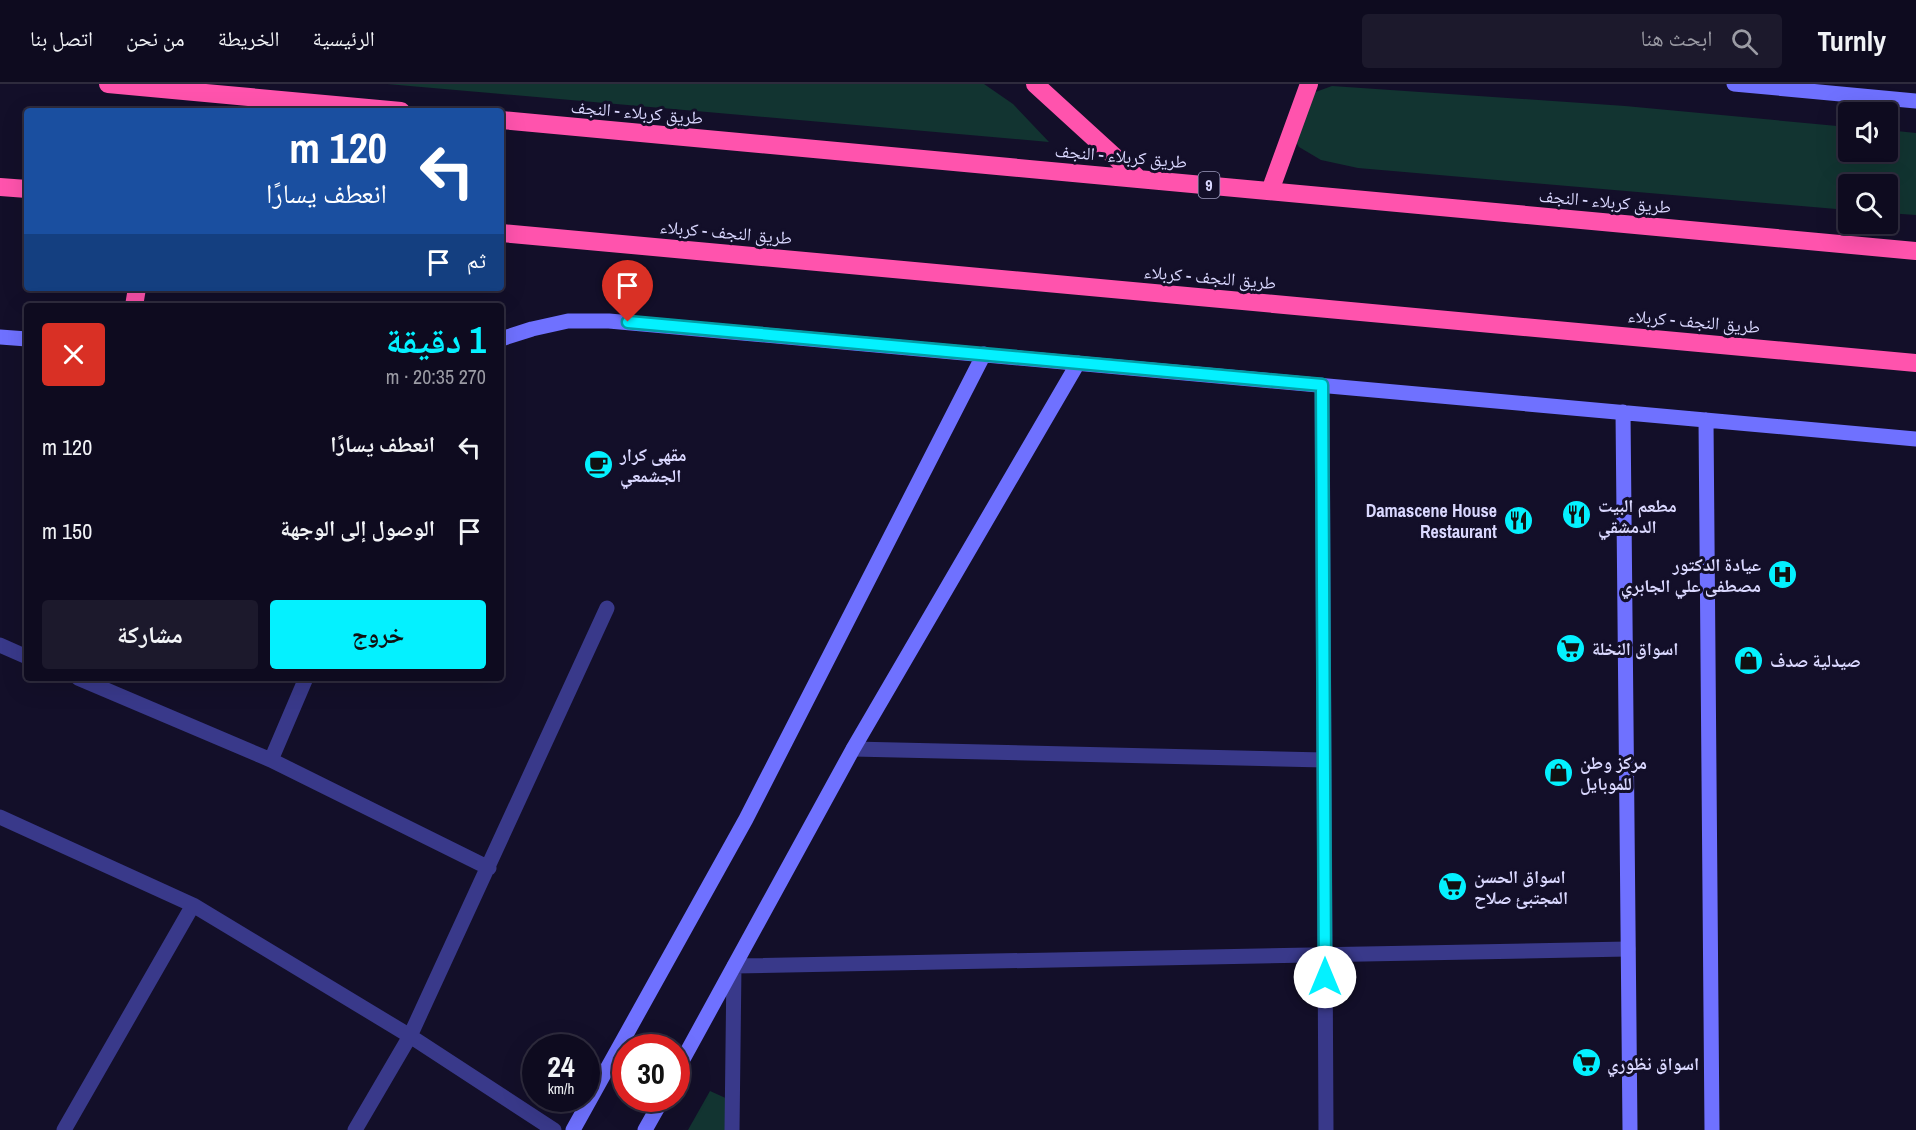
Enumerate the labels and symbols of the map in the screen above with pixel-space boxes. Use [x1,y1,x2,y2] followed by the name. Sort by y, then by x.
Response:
[570,94,704,130] street label: طريق كربلاء - النجف
[1054,138,1188,174] street label: طريق كربلاء - النجف
[1198,172,1220,198] road number: 9
[1538,183,1672,219] street label: طريق كربلاء - النجف
[659,214,793,250] street label: طريق النجف - كربلاء
[1143,259,1277,295] street label: طريق النجف - كربلاء
[602,260,653,322] pin
[1627,303,1761,339] street label: طريق النجف - كربلاء
[619,442,687,490] place label: مقهى كرار الجشمعي
[583,448,615,480] cafe icon: مقهى كرار الجشمعي
[1598,493,1677,541] place label: مطعم البيت الدمشقي
[1366,498,1497,544] place label: Damascene House Restaurant
[1561,499,1593,531] restaurant icon: مطعم البيت الدمشقي
[1502,504,1534,536] restaurant icon: Damascene House Restaurant
[1621,552,1761,600] place label: عيادة الدكتور مصطفى علي الجابري
[1766,558,1798,590] hospital icon: عيادة الدكتور مصطفى علي الجابري
[1555,632,1587,664] supermarket icon: اسواق النخلة
[1592,636,1678,661] place label: اسواق النخلة
[1733,644,1765,676] shop icon: صيدلية صدف
[1770,648,1861,673] place label: صيدلية صدف
[1580,750,1647,796] place label: مركز وطن للموبايل
[1543,756,1575,788] shop icon: مركز وطن للموبايل
[1474,864,1568,910] place label: اسواق الحسن المجتبئ صلاح
[1437,870,1469,902] supermarket icon: اسواق الحسن المجتبئ صلاح
[1293,945,1357,1009] position arrow
[612,1034,690,1112] speed limit sign: 30
[1570,1047,1602,1079] supermarket icon: اسواق نظوري
[1607,1051,1699,1078] place label: اسواق نظوري

